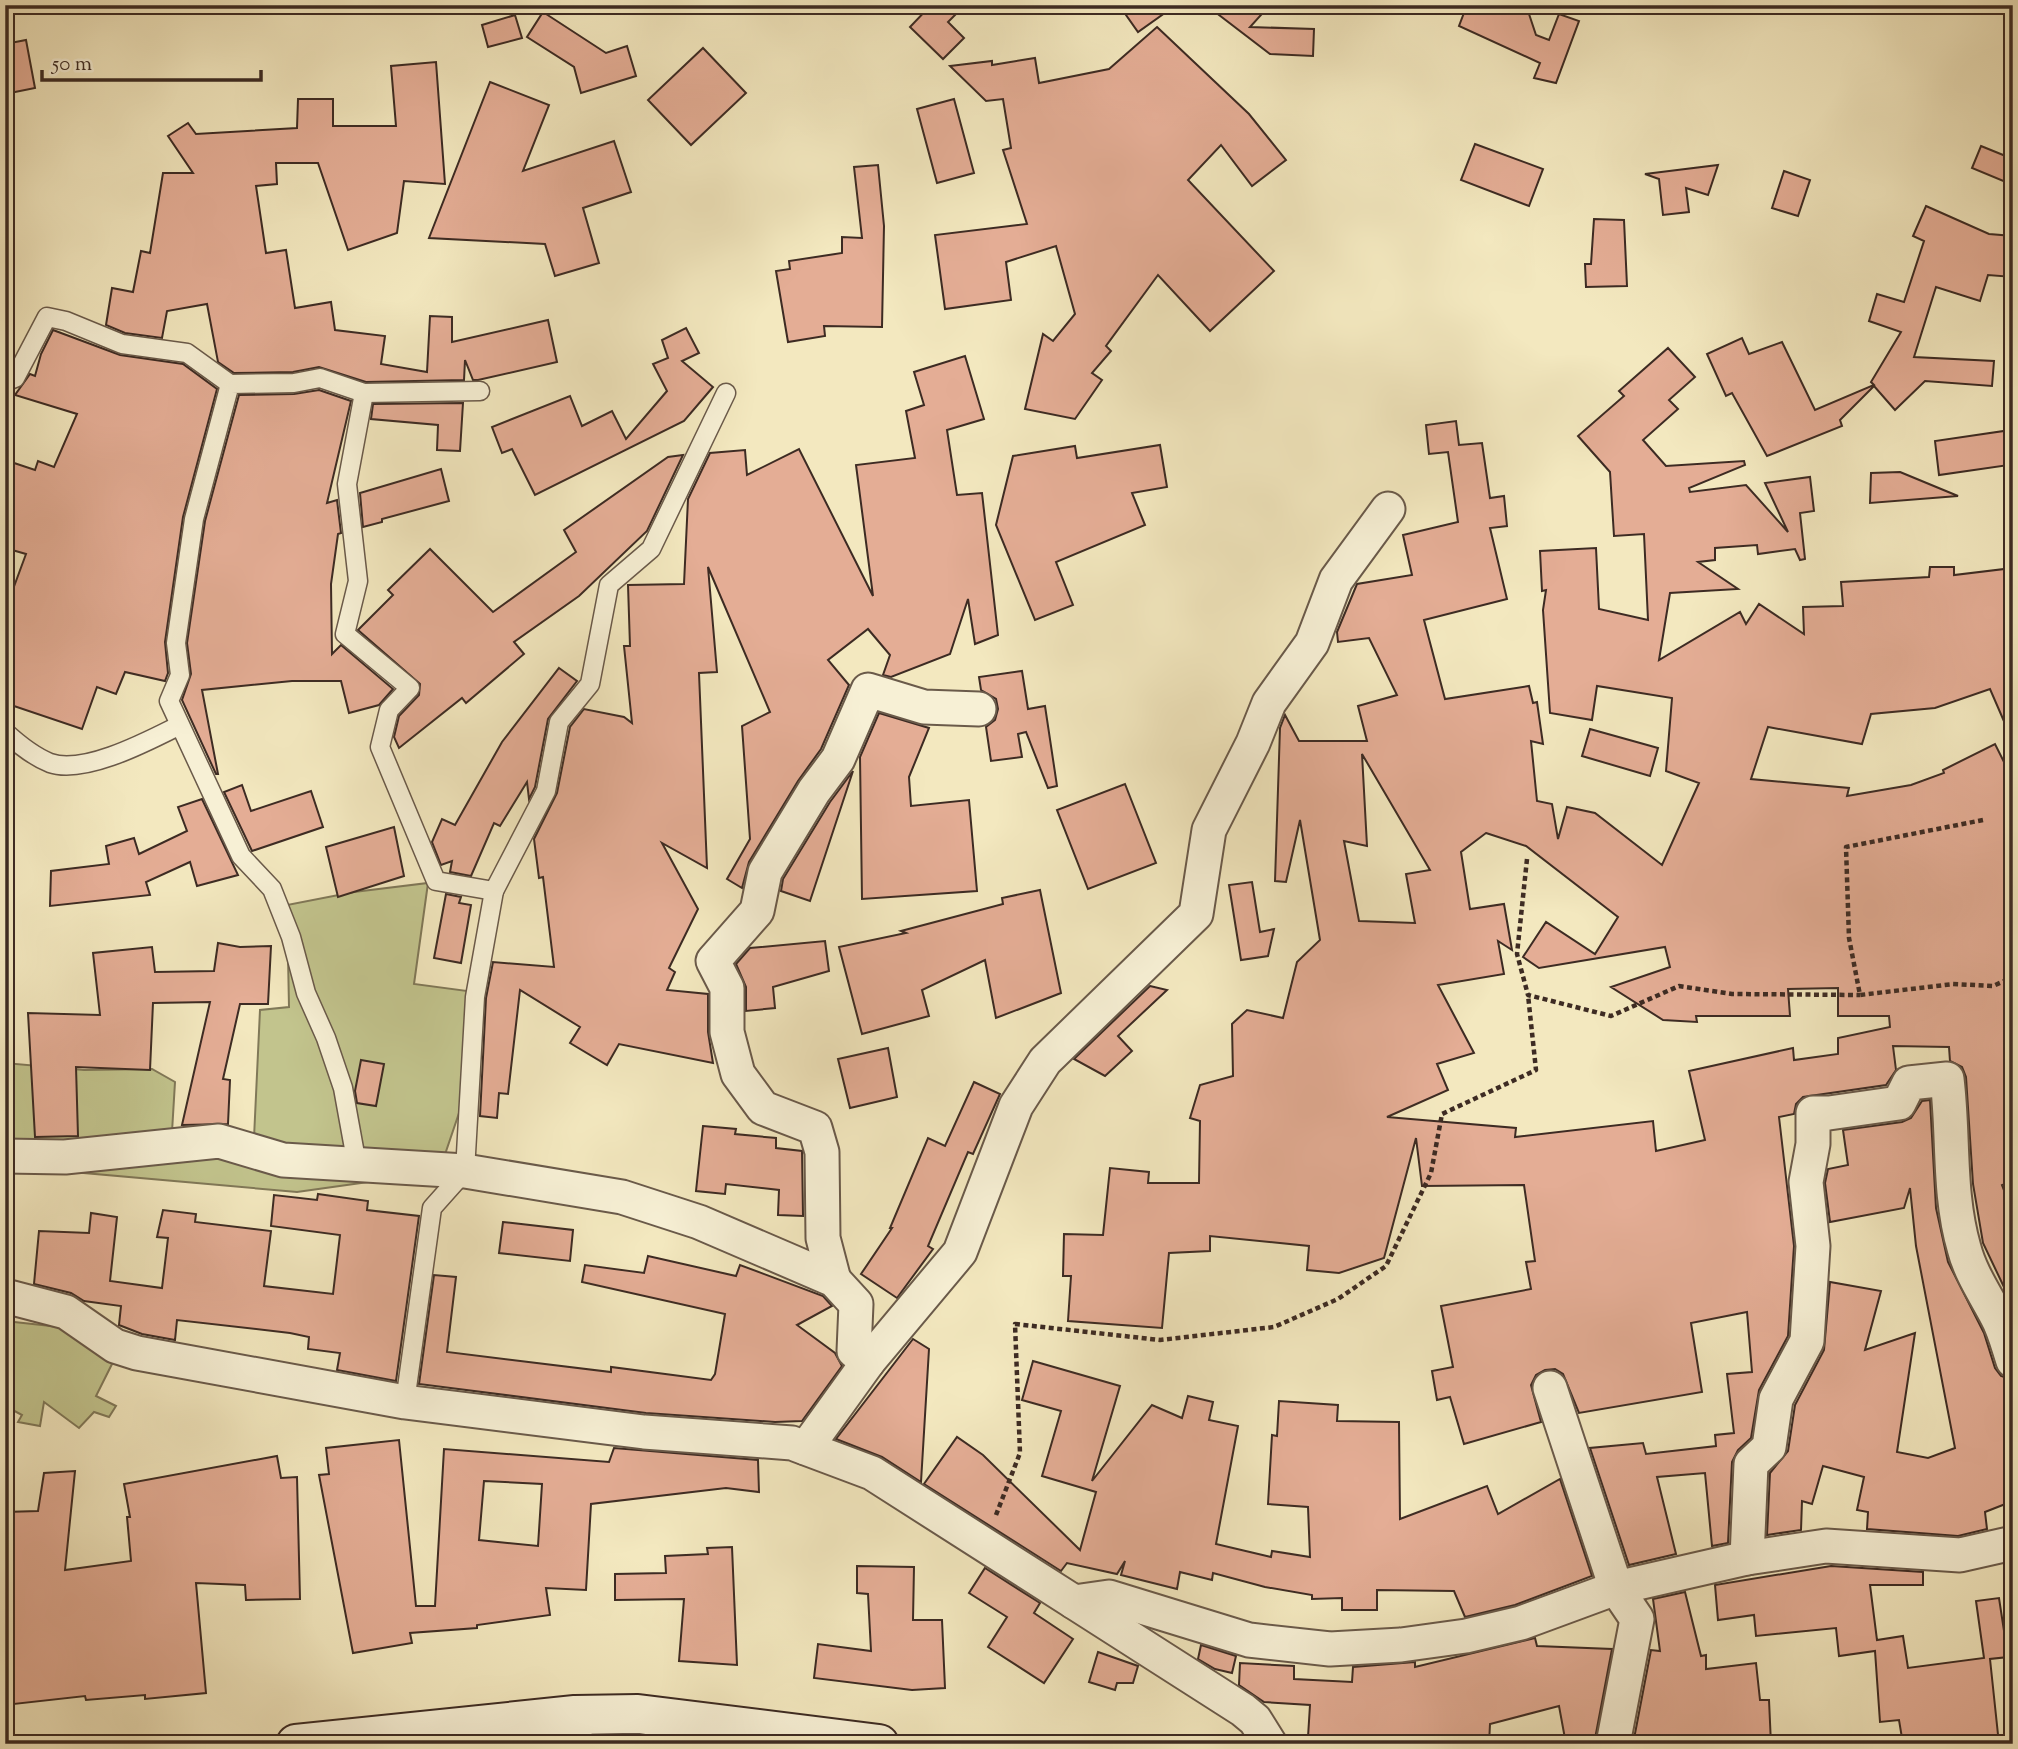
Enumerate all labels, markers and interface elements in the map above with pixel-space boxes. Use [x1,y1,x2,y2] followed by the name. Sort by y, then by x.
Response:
[42,38,261,82] scale bar
[51,50,92,80] text: 50 m

